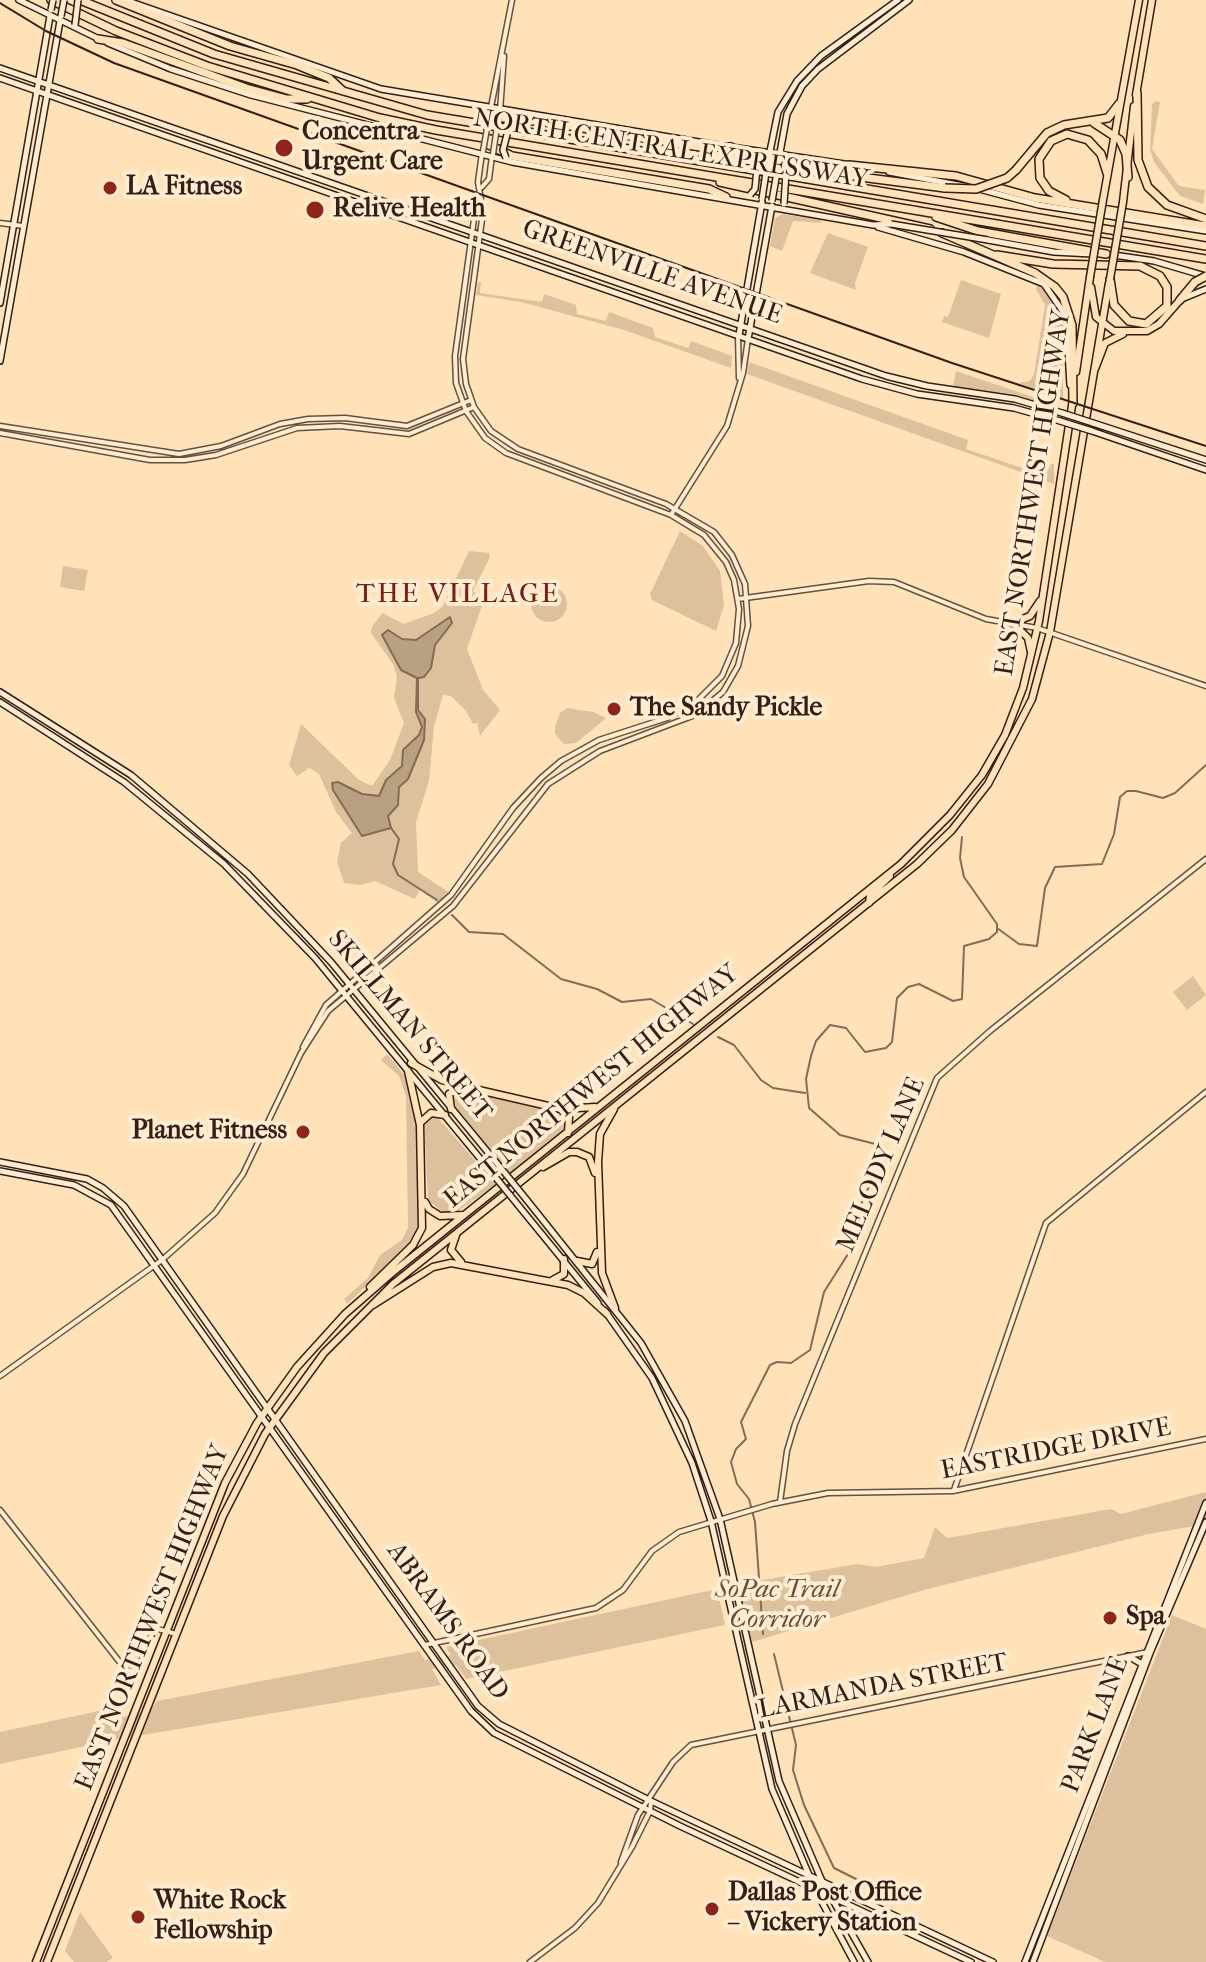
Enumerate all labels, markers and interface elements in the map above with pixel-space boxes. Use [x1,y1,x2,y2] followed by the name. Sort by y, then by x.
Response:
[471,103,871,197] street label: NORTH CENTRAL EXPRESSWAY
[302,117,443,178] place label: Concentra Urgent Care
[273,137,295,159] marker: Concentra Urgent Care
[126,172,242,204] place label: LA Fitness
[101,179,119,197] marker: LA Fitness
[333,194,486,226] place label: Relive Health
[304,199,326,221] marker: Relive Health
[518,214,786,332] street label: GREENVILLE AVENUE
[990,308,1078,678] street label: EAST NORTHWEST HIGHWAY
[356,578,560,612] district label: THE VILLAGE
[630,693,822,725] place label: The Sandy Pickle
[605,700,623,718] marker: The Sandy Pickle
[320,925,498,1127] street label: SKILLMAN STREET
[438,958,746,1216] street label: EAST NORTHWEST HIGHWAY
[831,1073,933,1257] street label: MELODY LANE
[132,1116,287,1148] place label: Planet Fitness
[294,1123,312,1141] marker: Planet Fitness
[938,1412,1174,1488] street label: EASTRIDGE DRIVE
[69,1441,237,1795] street label: EAST NORTHWEST HIGHWAY
[379,1537,515,1707] street label: ABRAMS ROAD
[715,1575,839,1636] park label: SoPac Trail Corridor
[1126,1602,1166,1634] place label: Spa
[1101,1609,1119,1627] marker: Spa
[756,1648,1010,1726] street label: LARMANDA STREET
[1056,1652,1136,1798] street label: PARK LANE
[728,1878,922,1940] place label: Dallas Post Office – Vickery Station
[154,1886,286,1948] place label: White Rock Fellowship
[703,1900,721,1918] marker: Dallas Post Office – Vickery Station
[129,1908,147,1926] marker: White Rock Fellowship

